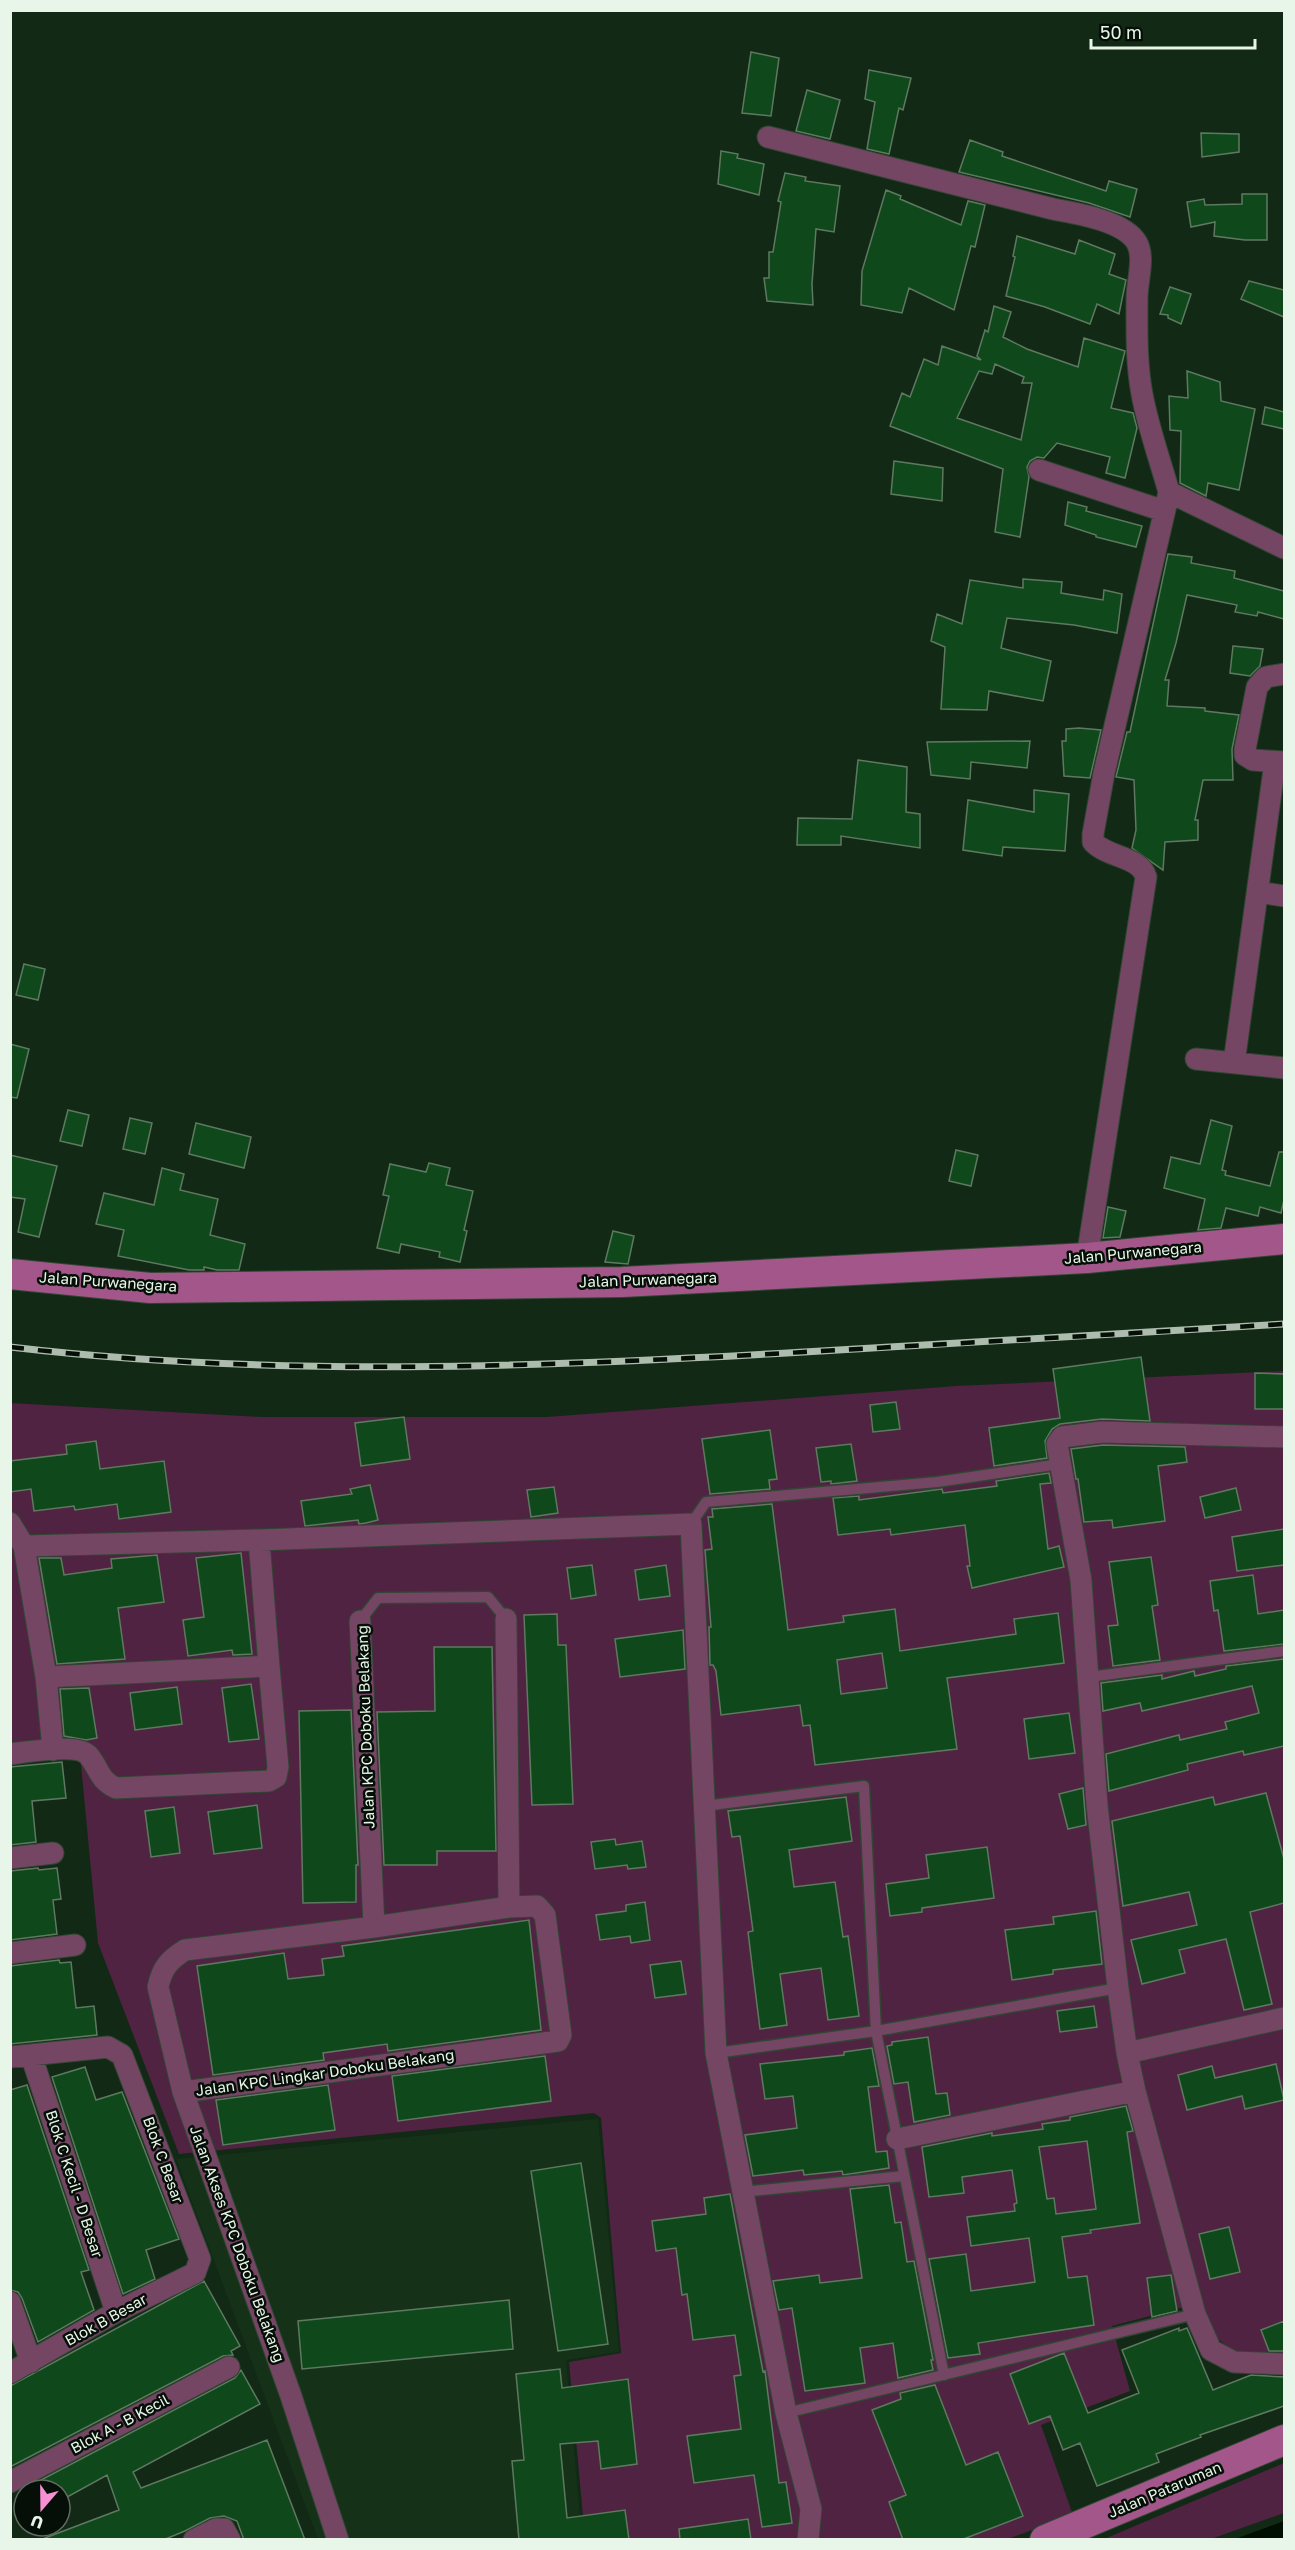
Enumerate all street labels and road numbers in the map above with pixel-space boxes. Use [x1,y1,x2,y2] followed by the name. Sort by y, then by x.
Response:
[1063,1237,1203,1267] street label: Jalan Purwanegara
[38,1267,178,1295] street label: Jalan Purwanegara
[579,1268,717,1290] street label: Jalan Purwanegara
[352,1625,378,1829] street label: Jalan KPC Doboku Belakang
[194,2045,455,2099] street label: Jalan KPC Lingkar Doboku Belakang
[43,2108,107,2260] street label: Blok C Kecil - D Besar
[140,2114,188,2206] street label: Blok C Besar
[187,2123,289,2364] street label: Jalan Akses KPC Doboku Belakang
[61,2289,150,2349] street label: Blok B Besar
[67,2390,172,2457] street label: Blok A - B Kecil
[1105,2457,1224,2521] street label: Jalan Pataruman

